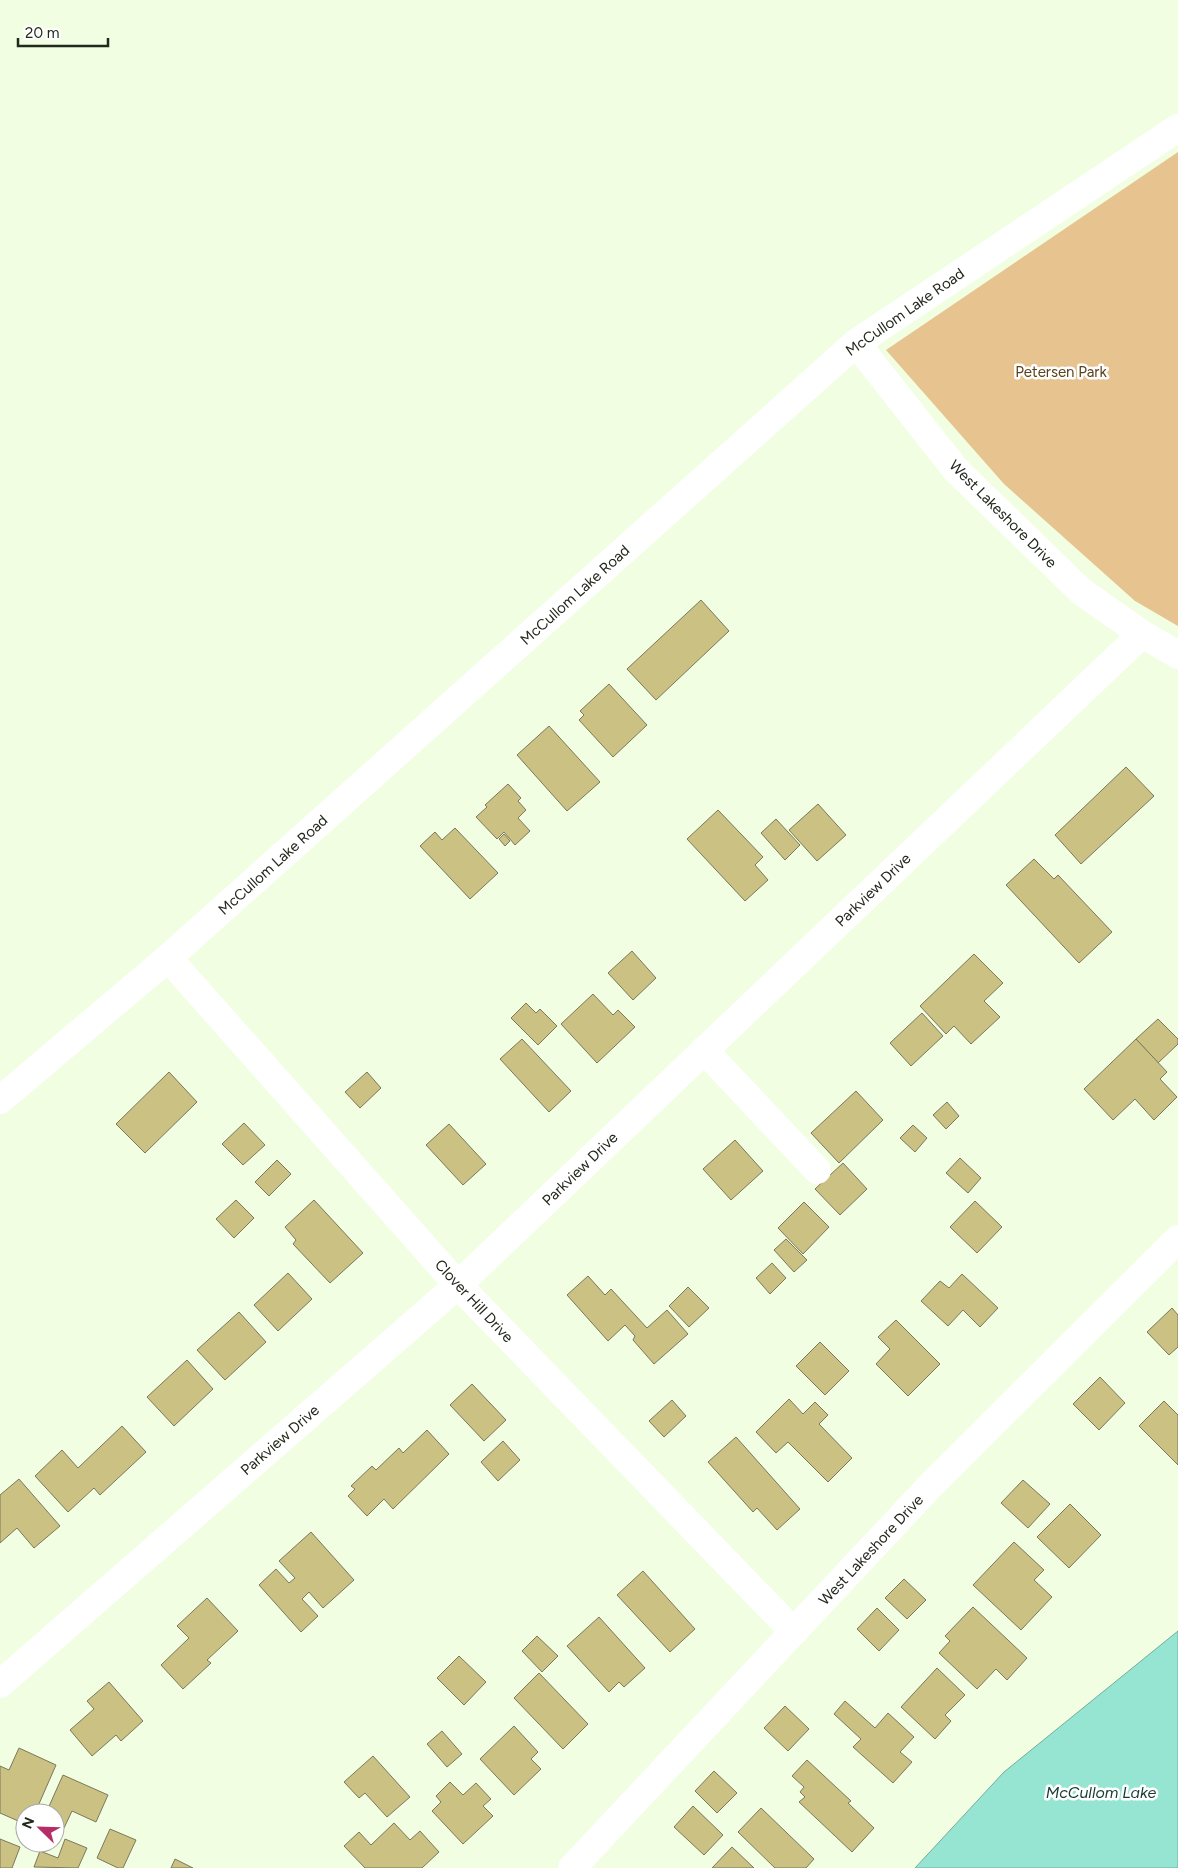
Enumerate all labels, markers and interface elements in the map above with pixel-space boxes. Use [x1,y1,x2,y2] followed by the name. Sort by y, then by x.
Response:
[18,15,108,47] scale bar
[25,24,59,42] text: 20 m
[842,264,968,360] street label: McCullom Lake Road
[1015,363,1107,381] park label: Petersen Park
[945,456,1061,572] street label: West Lakeshore Drive
[517,541,633,649] street label: McCullom Lake Road
[215,811,331,919] street label: McCullom Lake Road
[832,850,914,930] street label: Parkview Drive
[539,1129,621,1209] street label: Parkview Drive
[431,1256,517,1346] street label: Clover Hill Drive
[237,1401,323,1479] street label: Parkview Drive
[815,1491,927,1609] street label: West Lakeshore Drive
[1046,1783,1157,1802] water label: McCullom Lake
[15,1803,65,1853] north arrow
[19,1815,38,1831] text: N

